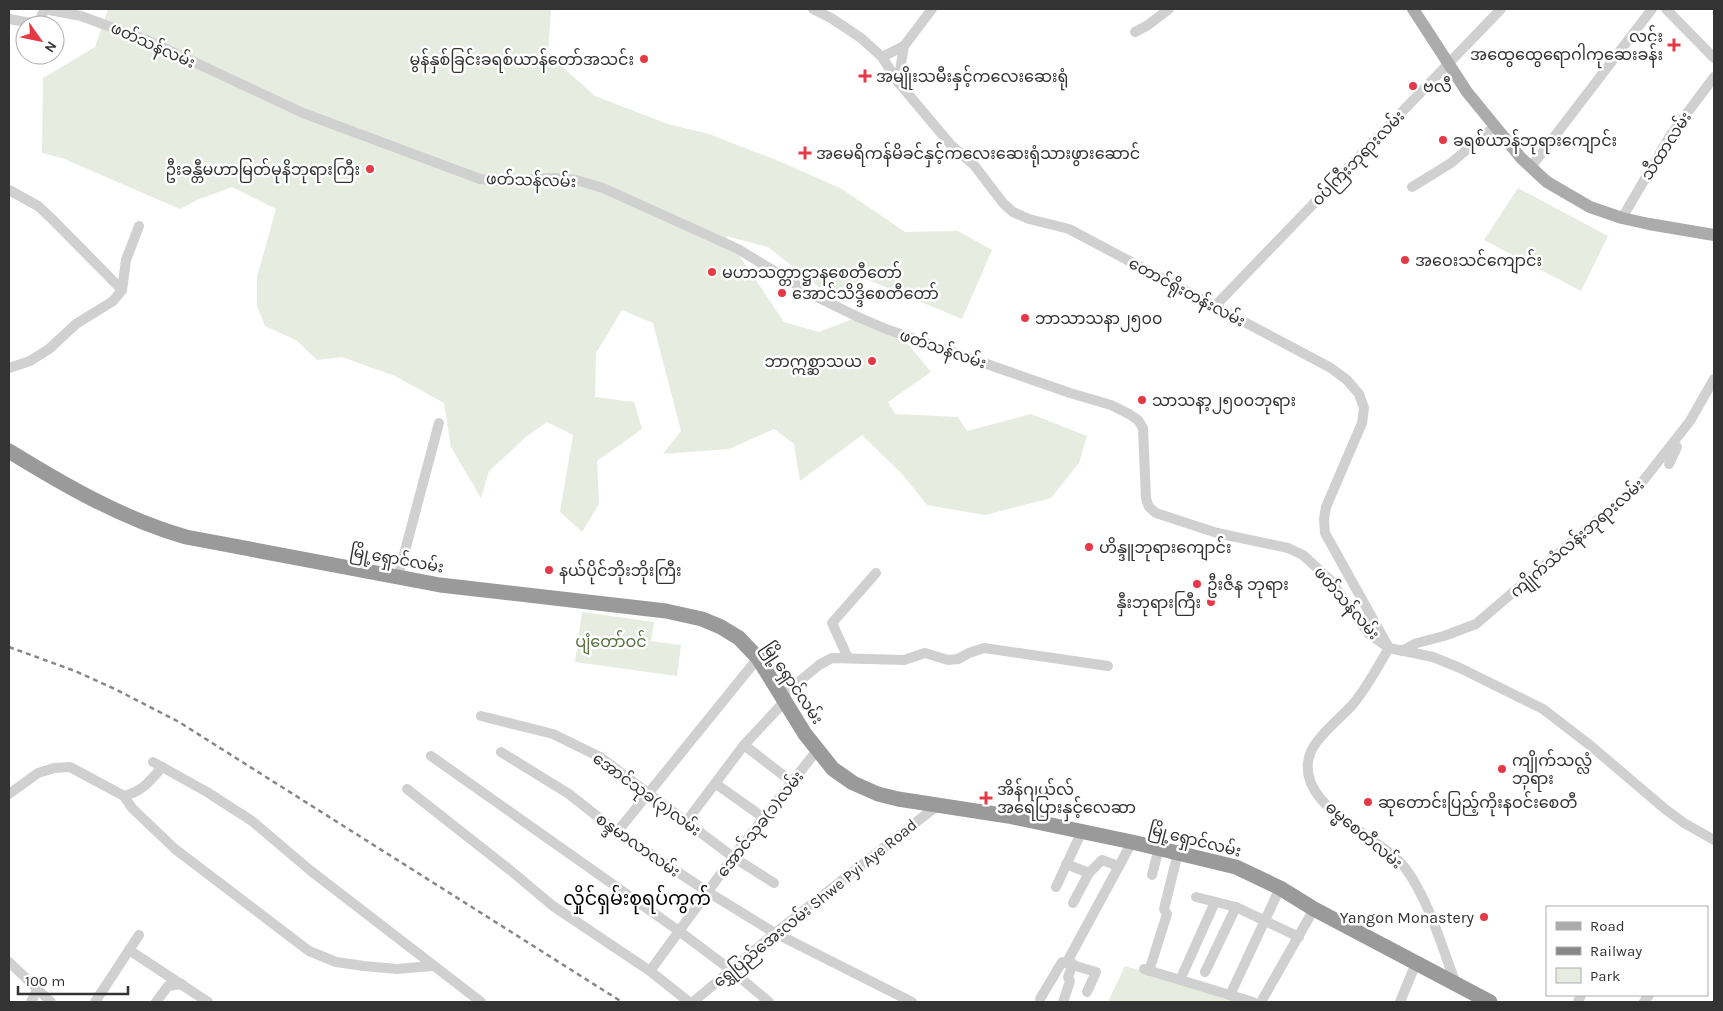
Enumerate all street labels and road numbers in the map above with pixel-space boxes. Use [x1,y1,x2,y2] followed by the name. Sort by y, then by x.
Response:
[106,16,199,76] street label: ဖတ်သန်လမ်း
[1306,105,1412,213] street label: ဝပ်ကြီးဘုရားလမ်း
[1635,107,1695,184] street label: သီထာလမ်း
[485,167,577,195] street label: ဖတ်သန်လမ်း
[1123,252,1249,335] street label: တောင်ရိုးတန်းလမ်း
[896,323,989,376] street label: ဖတ်သန်လမ်း
[1505,473,1651,605] street label: ကျိုက်သံလန်းဘုရားလမ်း
[348,539,446,582] street label: မြို့ရှောင်လမ်း
[1307,561,1385,646] street label: ဖတ်သန်လမ်း
[754,637,829,730] street label: မြို့ရှောင်လမ်း
[586,747,706,844] street label: အောင်သုခ(၃)လမ်း
[711,766,811,884] street label: အောင်သုခ(၁)လမ်း
[1319,796,1408,876] street label: ဓမ္မစေတီလမ်း
[590,807,685,885] street label: စန္ဒမာလာလမ်း
[708,813,923,994] street label: ရွှေပြည်အေးလမ်း Shwe Pyi Aye Road
[1146,817,1244,866] street label: မြို့ရှောင်လမ်း

